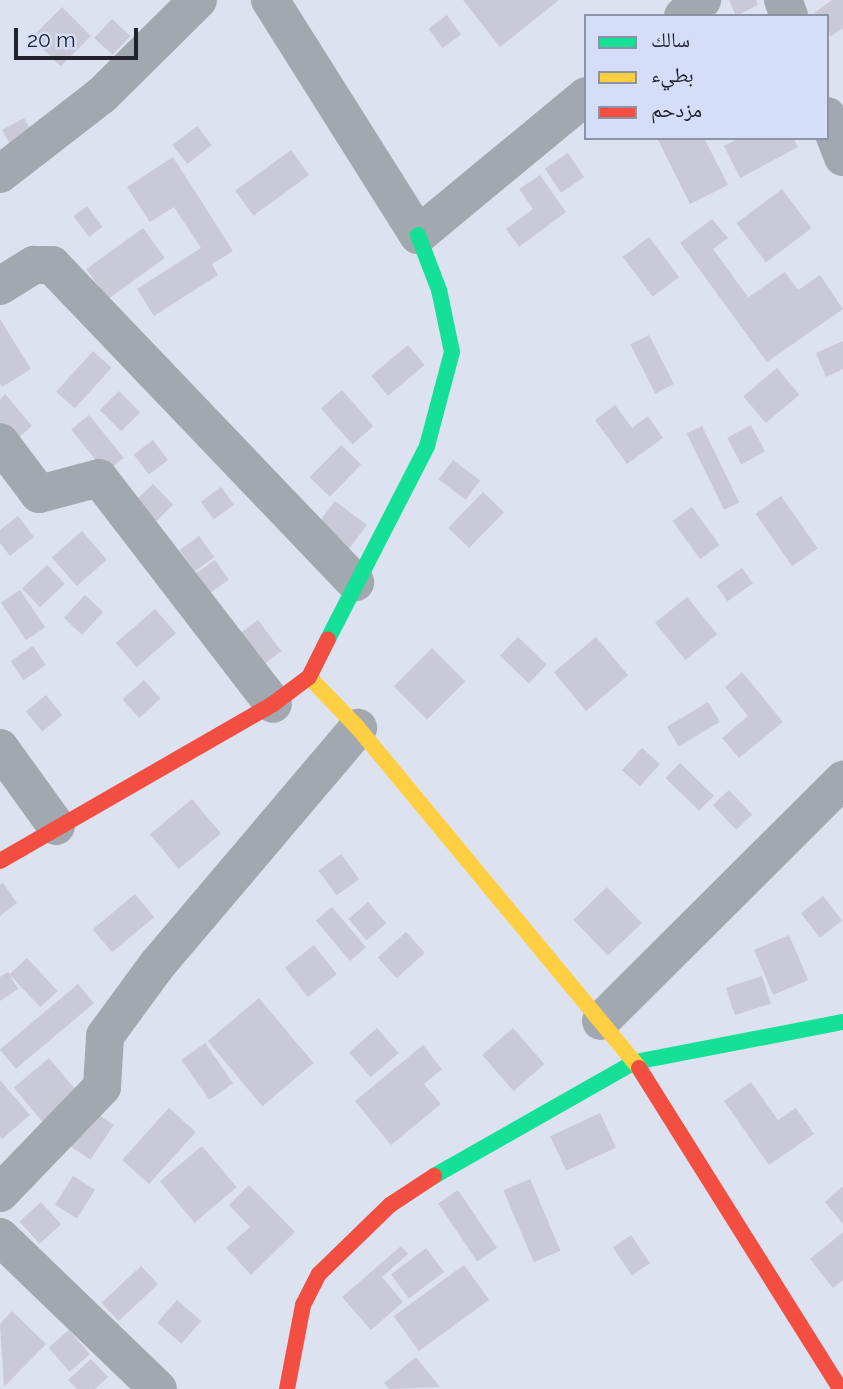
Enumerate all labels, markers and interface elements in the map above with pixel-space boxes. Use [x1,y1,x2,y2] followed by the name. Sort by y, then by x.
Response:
[18,14,142,58] scale bar
[584,14,829,140] legend
[27,27,75,52] text: 20 m
[651,27,690,52] text: سالك
[651,62,694,87] text: بطيء
[651,97,702,122] text: مزدحم

